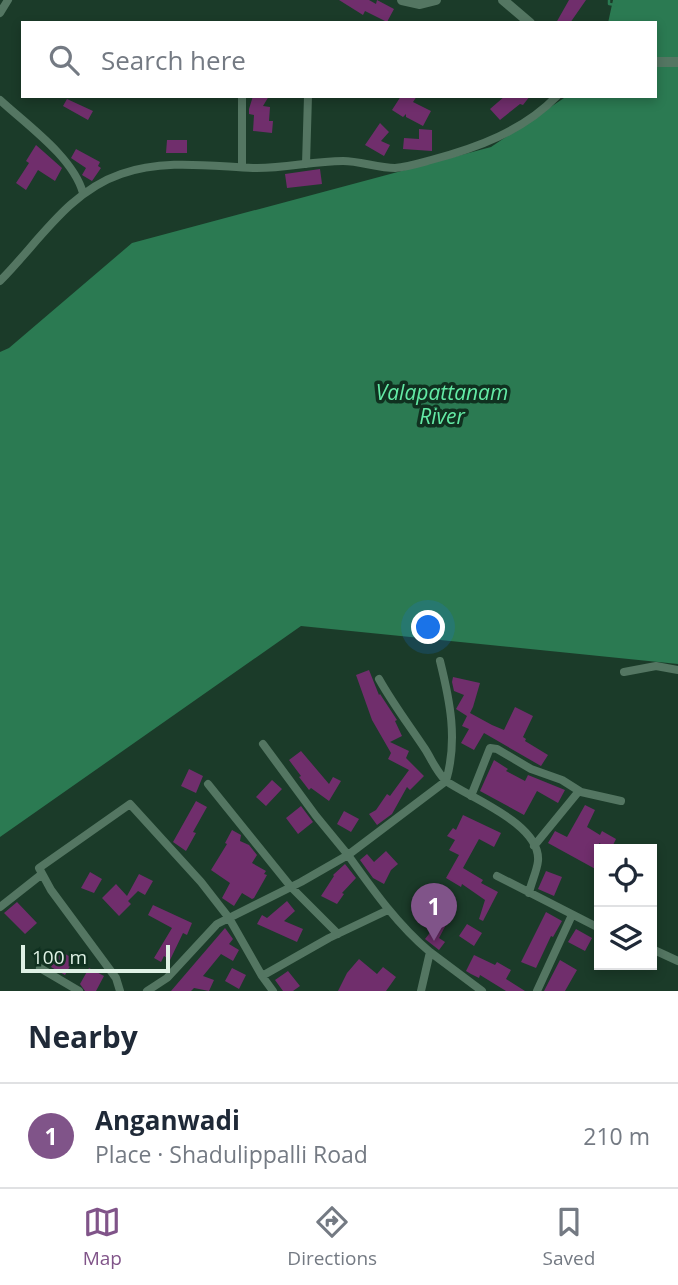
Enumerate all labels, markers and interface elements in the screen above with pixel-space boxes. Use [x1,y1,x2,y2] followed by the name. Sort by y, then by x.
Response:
[21,21,657,98] search box
[45,41,83,79] icon: search
[101,42,246,78] text: Search here
[376,378,508,430] water label: Valapattanam River
[411,610,445,644] your location
[594,844,657,970] map controls
[594,844,657,907] button: locate
[411,883,457,941] pin: 1
[594,907,657,970] button: layers
[21,942,170,974] scale bar
[32,944,87,970] text: 100 m
[28,1016,138,1057] text: Nearby
[95,1102,240,1138] text: Anganwadi
[44,1120,58,1152] text: 1
[583,1120,650,1152] text: 210 m
[95,1138,368,1170] text: Place · Shadulippalli Road
[83,1203,122,1271] tab: Map
[287,1203,377,1271] tab: Directions
[543,1203,595,1271] tab: Saved

